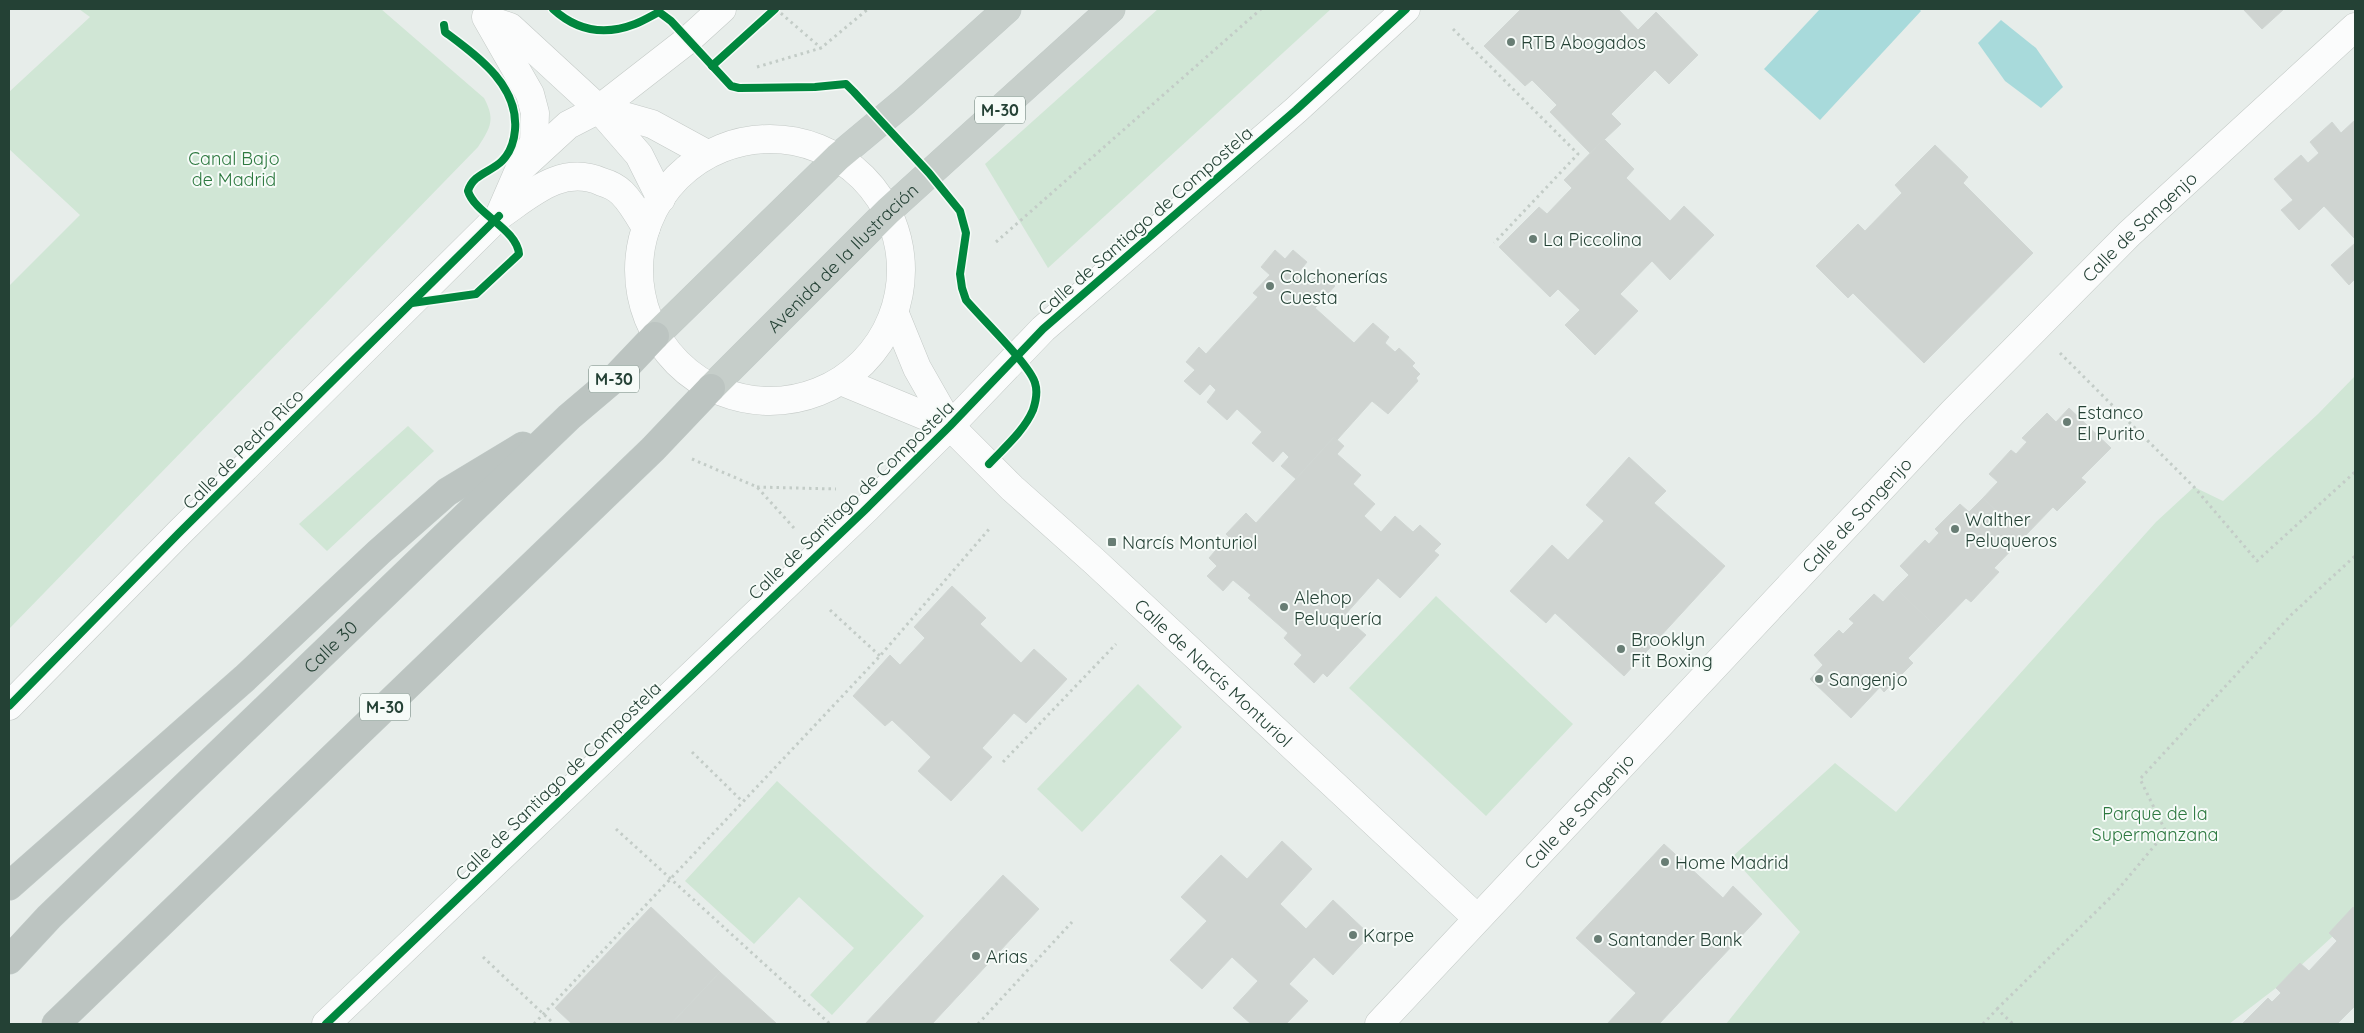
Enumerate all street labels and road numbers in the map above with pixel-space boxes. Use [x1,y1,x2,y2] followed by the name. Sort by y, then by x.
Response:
[975,96,1025,124] road number: M-30
[1033,121,1257,321] street label: Calle de Santiago de Compostela
[2077,166,2202,287] street label: Calle de Sangenjo
[762,178,923,337] street label: Avenida de la Ilustración
[589,366,639,392] road number: M-30
[178,384,308,514] street label: Calle de Pedro Rico
[743,395,959,605] street label: Calle de Santiago de Compostela
[1797,452,1916,578] street label: Calle de Sangenjo
[1130,593,1297,752] street label: Calle de Narcís Monturiol
[299,615,362,678] street label: Calle 30
[450,676,666,886] street label: Calle de Santiago de Compostela
[360,694,410,720] road number: M-30
[1519,748,1639,874] street label: Calle de Sangenjo

